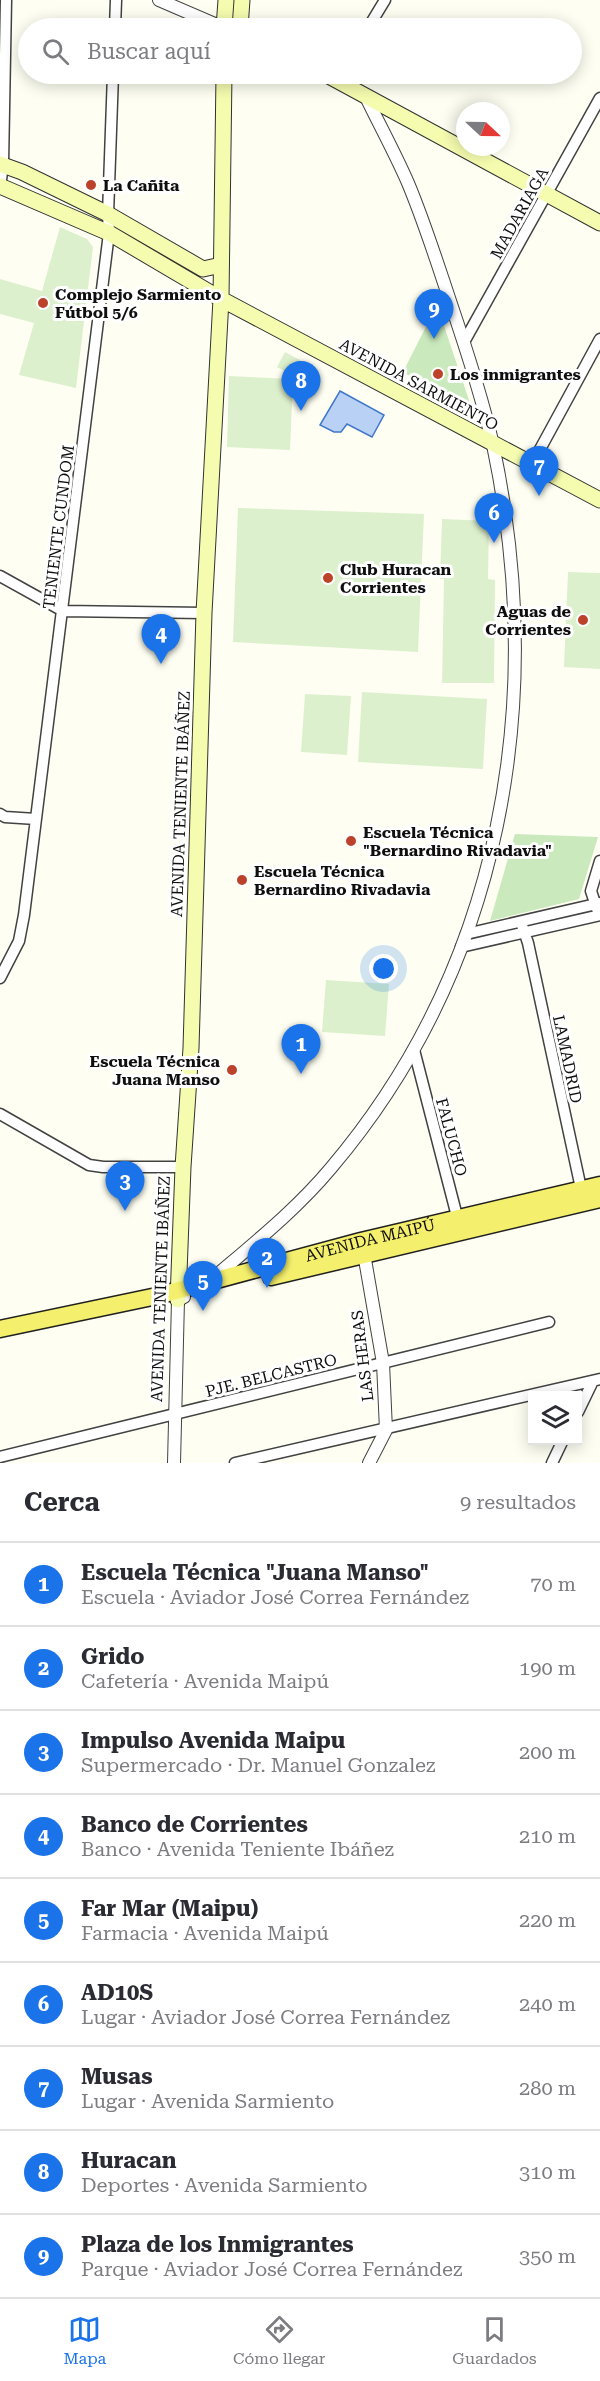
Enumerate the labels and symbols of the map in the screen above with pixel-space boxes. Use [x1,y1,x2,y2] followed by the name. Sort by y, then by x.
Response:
[456,102,510,156] north arrow
[487,164,553,262] street label: MADARIAGA
[103,176,180,195] place label: La Cañita
[84,178,98,192] marker: La Cañita
[55,285,221,322] place label: Complejo Sarmiento Fútbol 5/6
[414,290,454,339] pin: 9
[36,296,50,310] marker: Complejo Sarmiento Fútbol 5/6
[336,334,501,434] street label: AVENIDA SARMIENTO
[282,362,320,411] pin: 8
[450,365,581,384] place label: Los inmigrantes
[431,367,445,381] marker: Los inmigrantes
[39,444,78,610] street label: TENIENTE CUNDOM
[520,446,558,496] pin: 7
[474,494,514,543] pin: 6
[340,560,452,597] place label: Club Huracan Corrientes
[321,571,335,585] marker: Club Huracan Corrientes
[485,602,571,639] place label: Aguas de Corrientes
[576,613,590,627] marker: Aguas de Corrientes
[142,614,180,664] pin: 4
[167,691,194,917] street label: AVENIDA TENIENTE IBÁÑEZ
[363,823,552,860] place label: Escuela Técnica "Bernardino Rivadavia"
[344,834,358,848] marker: Escuela Técnica "Bernardino Rivadavia"
[254,862,431,899] place label: Escuela Técnica Bernardino Rivadavia
[235,873,249,887] marker: Escuela Técnica Bernardino Rivadavia
[369,954,398,983] your location
[549,1013,586,1105] street label: LAMADRID
[282,1024,320,1074] pin: 1
[90,1052,221,1089] place label: Escuela Técnica Juana Manso
[225,1063,239,1077] marker: Escuela Técnica Juana Manso
[432,1096,471,1178] street label: FALUCHO
[106,1162,144,1211] pin: 3
[147,1176,174,1402] street label: AVENIDA TENIENTE IBÁÑEZ
[303,1215,437,1266] street label: AVENIDA MAIPÚ
[248,1238,286,1288] pin: 2
[184,1262,222,1311] pin: 5
[347,1309,378,1403] street label: LAS HERAS
[203,1350,339,1401] street label: PJE. BELCASTRO

